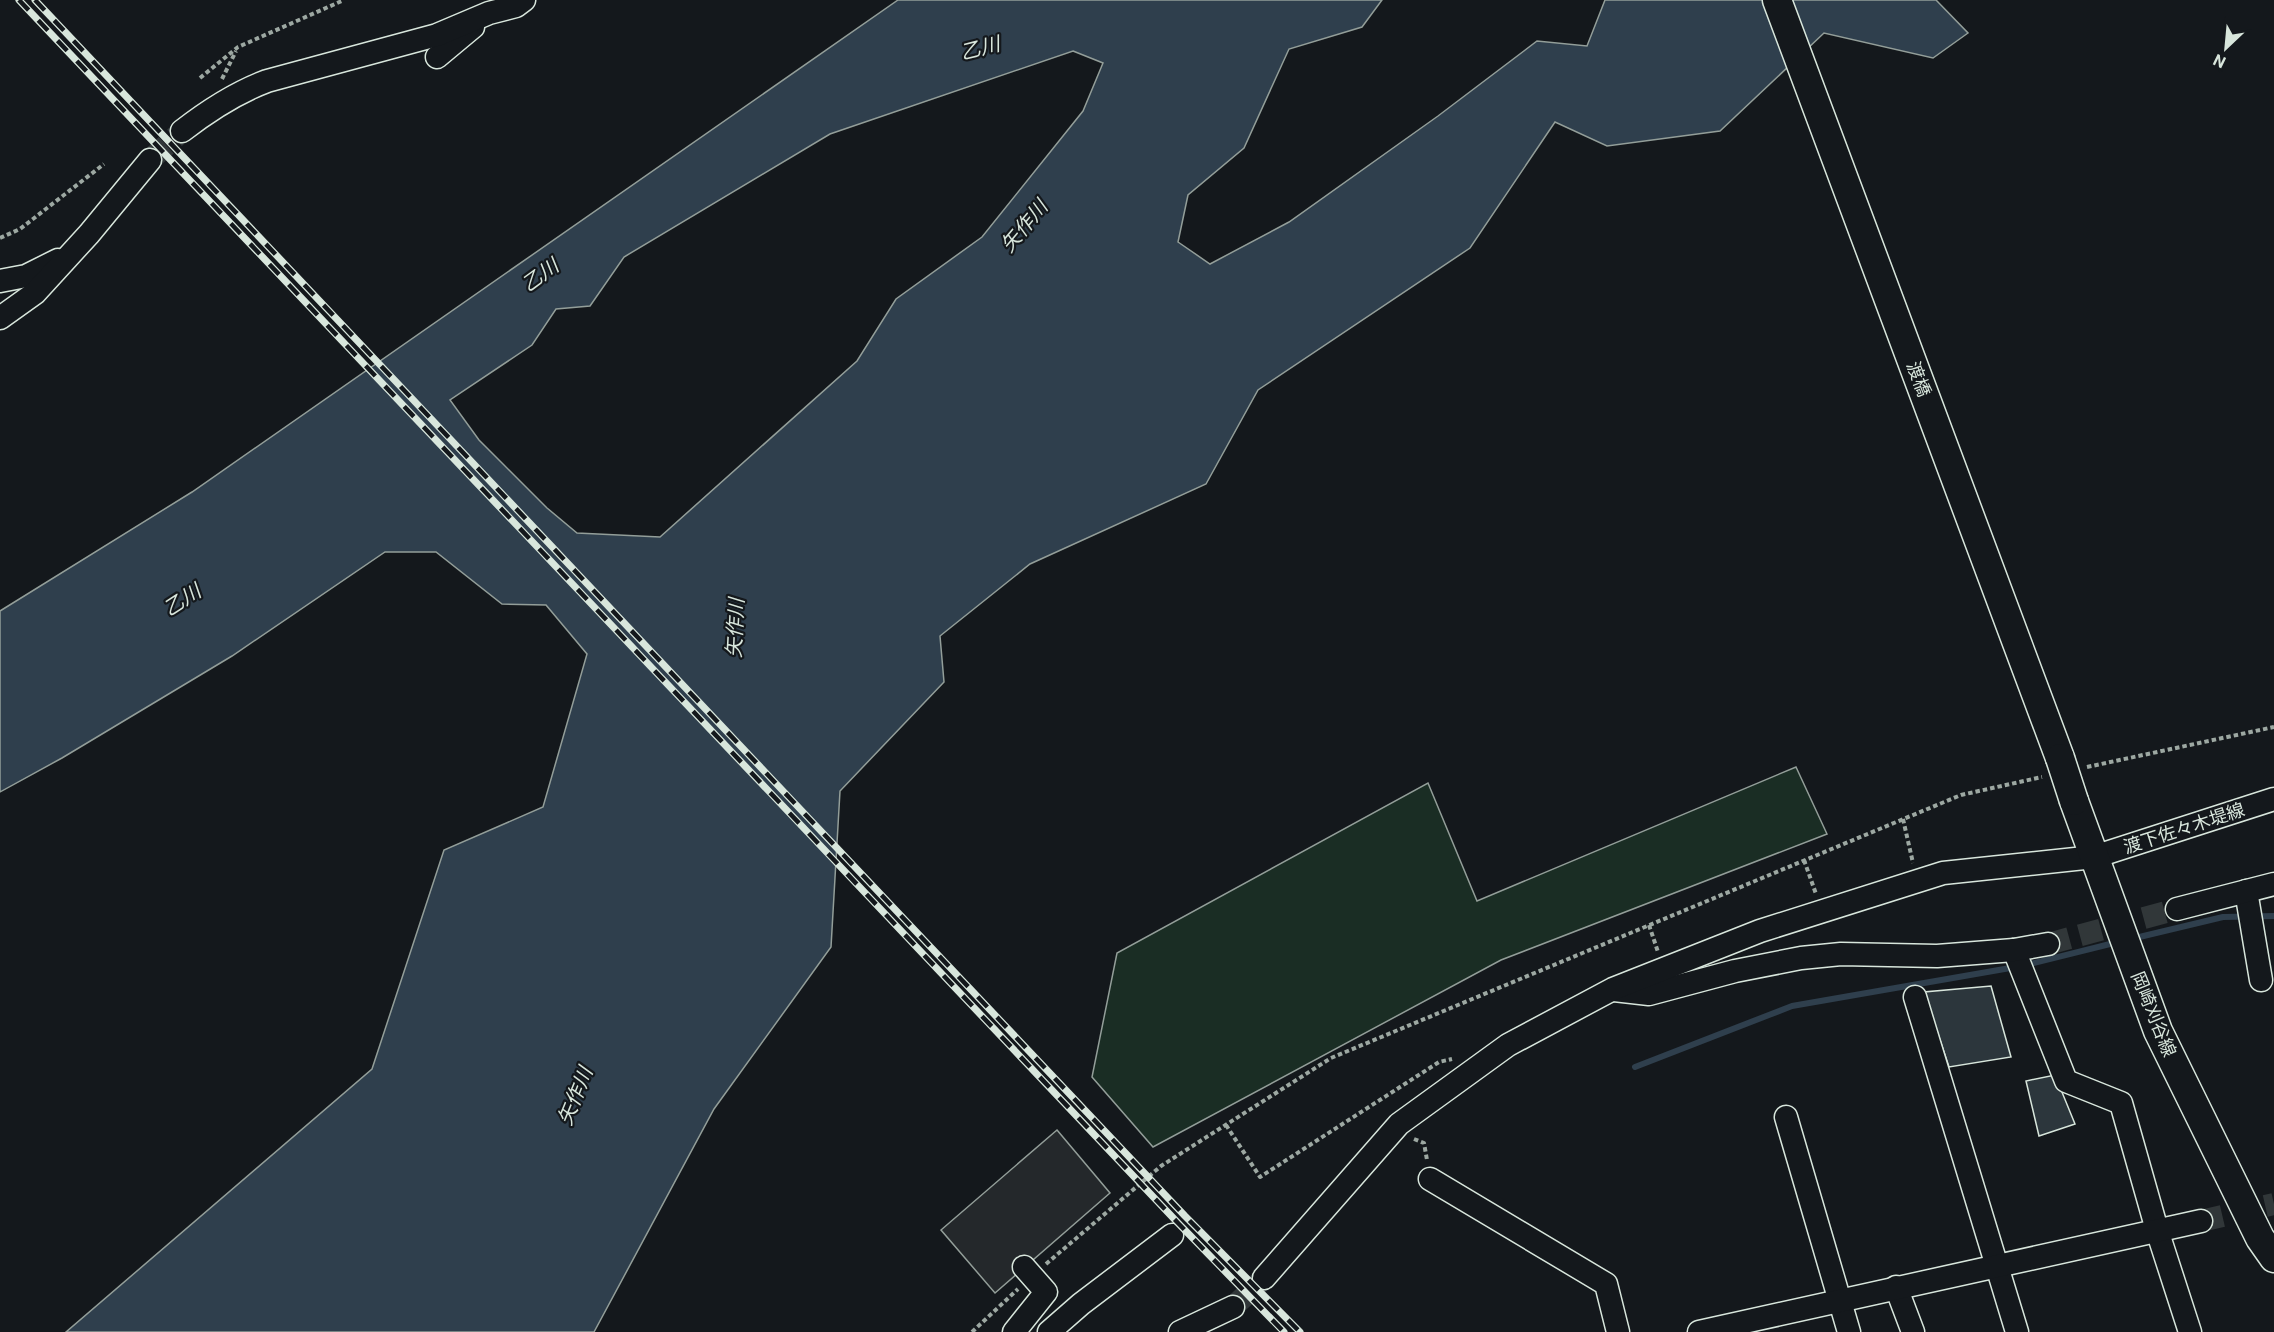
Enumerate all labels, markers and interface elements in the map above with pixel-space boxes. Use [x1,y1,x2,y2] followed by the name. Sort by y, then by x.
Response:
[2196,18,2256,78] north arrow
[958,31,1004,64] water label: 乙川
[2210,50,2229,72] text: N
[996,194,1054,257] water label: 矢作川
[517,252,565,296] water label: 乙川
[1903,358,1935,400] street label: 渡橋
[159,578,207,621] water label: 乙川
[721,595,749,659] water label: 矢作川
[2121,799,2247,857] street label: 渡下佐々木堤線
[2127,968,2181,1060] street label: 岡崎刈谷線
[553,1062,598,1128] water label: 矢作川

